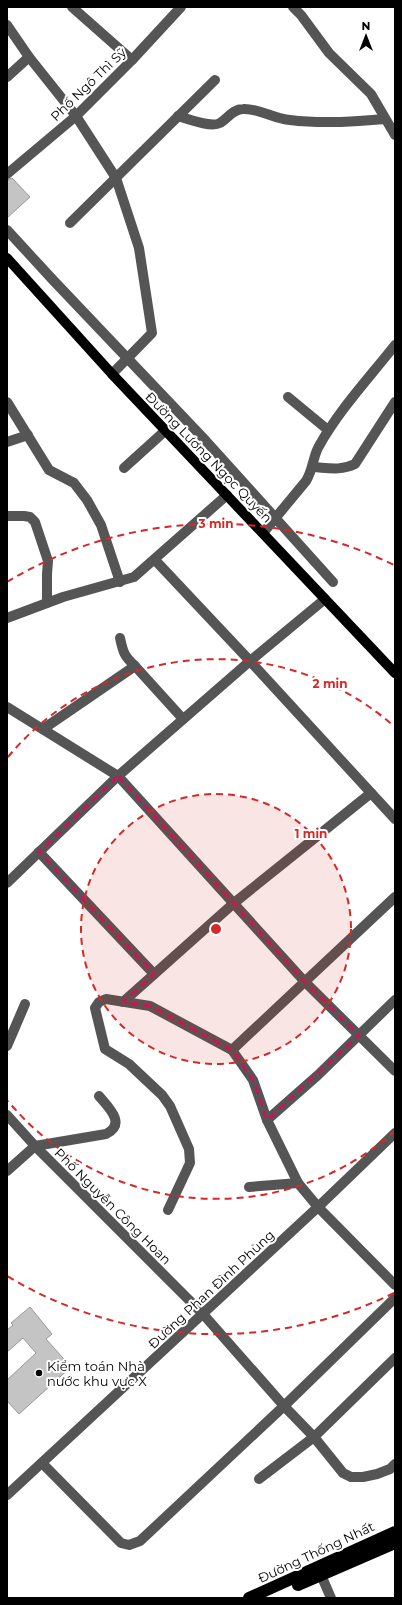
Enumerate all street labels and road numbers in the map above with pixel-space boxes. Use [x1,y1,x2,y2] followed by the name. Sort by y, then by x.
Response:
[47,43,130,124] street label: Phố Ngô Thì Sỹ
[142,388,276,526] street label: Đường Lương Ngọc Quyến
[51,1144,175,1268] street label: Phố Nguyễn Công Hoan
[145,1226,277,1352] street label: Đường Phan Đình Phùng
[255,1518,377,1586] street label: Đường Thống Nhất

